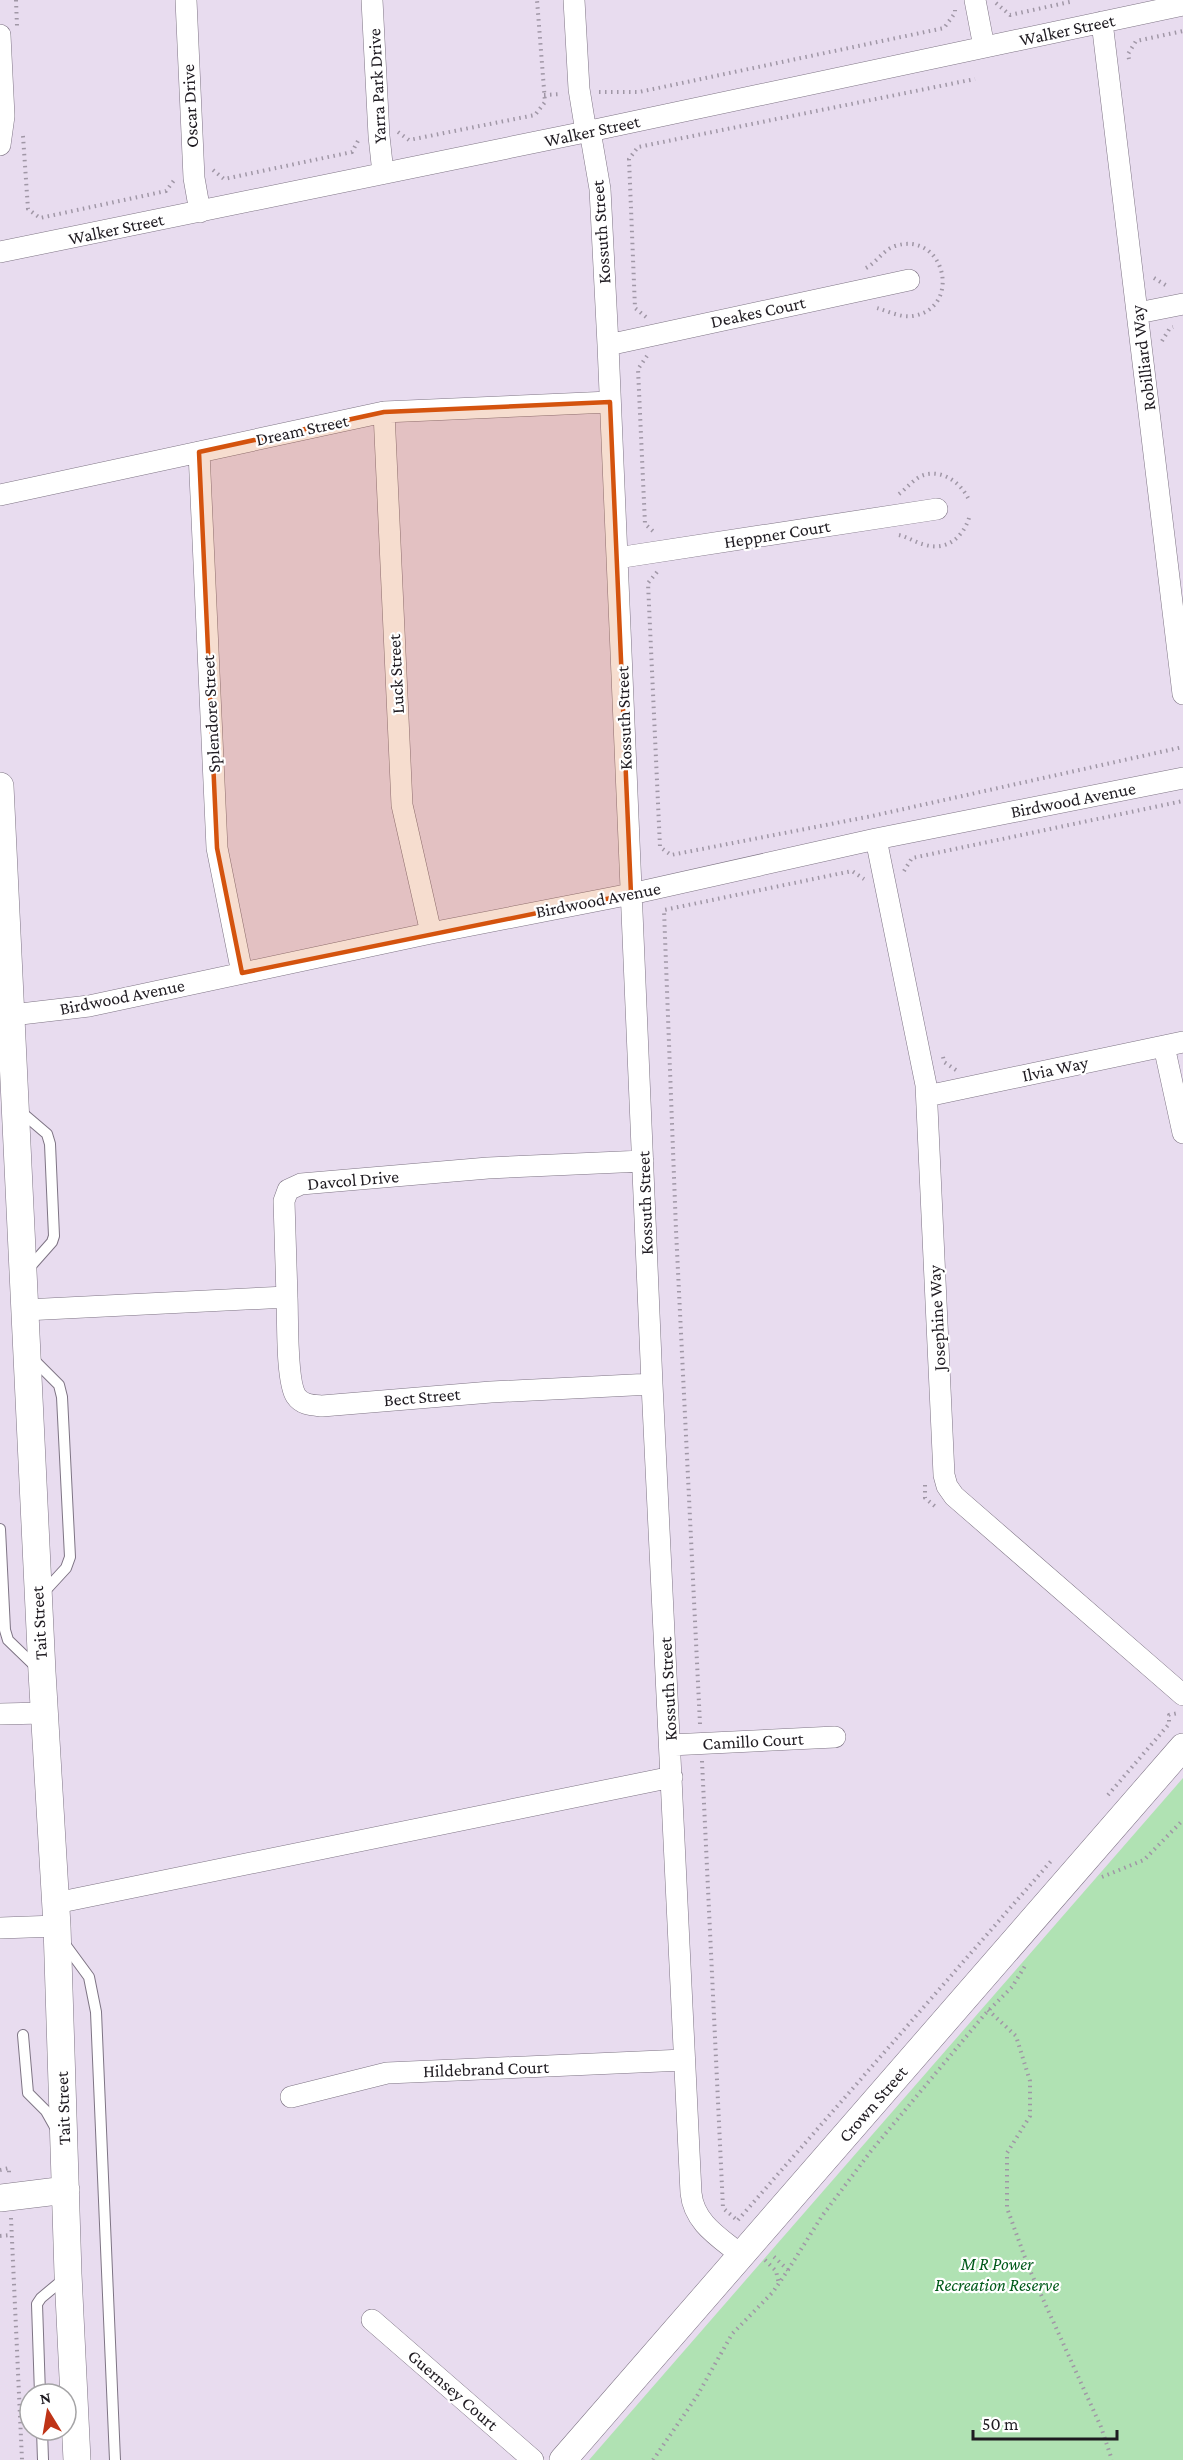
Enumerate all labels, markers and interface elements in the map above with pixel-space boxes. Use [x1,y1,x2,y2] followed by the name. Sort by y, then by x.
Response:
[1017,10,1118,50] street label: Walker Street
[364,28,390,144] street label: Yarra Park Drive
[178,64,202,148] street label: Oscar Drive
[542,111,643,151] street label: Walker Street
[587,178,615,285] street label: Kossuth Street
[66,209,167,249] street label: Walker Street
[709,292,808,332] street label: Deakes Court
[1127,303,1159,412] street label: Robilliard Way
[254,410,351,450] street label: Dream Street
[722,516,833,552] street label: Heppner Court
[384,633,408,714] street label: Luck Street
[198,654,224,773] street label: Splendore Street
[612,665,636,770] street label: Kossuth Street
[1009,778,1137,822] street label: Birdwood Avenue
[534,878,662,922] street label: Birdwood Avenue
[58,975,186,1019] street label: Birdwood Avenue
[1020,1052,1091,1086] street label: Ilvia Way
[633,1150,657,1255] street label: Kossuth Street
[306,1166,400,1194] street label: Davcol Drive
[924,1264,950,1374] street label: Josephine Way
[383,1384,462,1410] street label: Bect Street
[27,1585,51,1660] street label: Tait Street
[655,1636,681,1741] street label: Kossuth Street
[702,1728,805,1754] street label: Camillo Court
[423,2057,550,2081] street label: Hildebrand Court
[835,2061,912,2146] street label: Crown Street
[52,2070,74,2145] street label: Tait Street
[935,2254,1059,2295] park label: M R Power Recreation Reserve
[404,2345,503,2435] street label: Guernsey Court
[18,2382,78,2442] north arrow
[38,2388,52,2407] text: N
[973,2403,1117,2441] scale bar
[982,2414,1019,2434] text: 50 m

